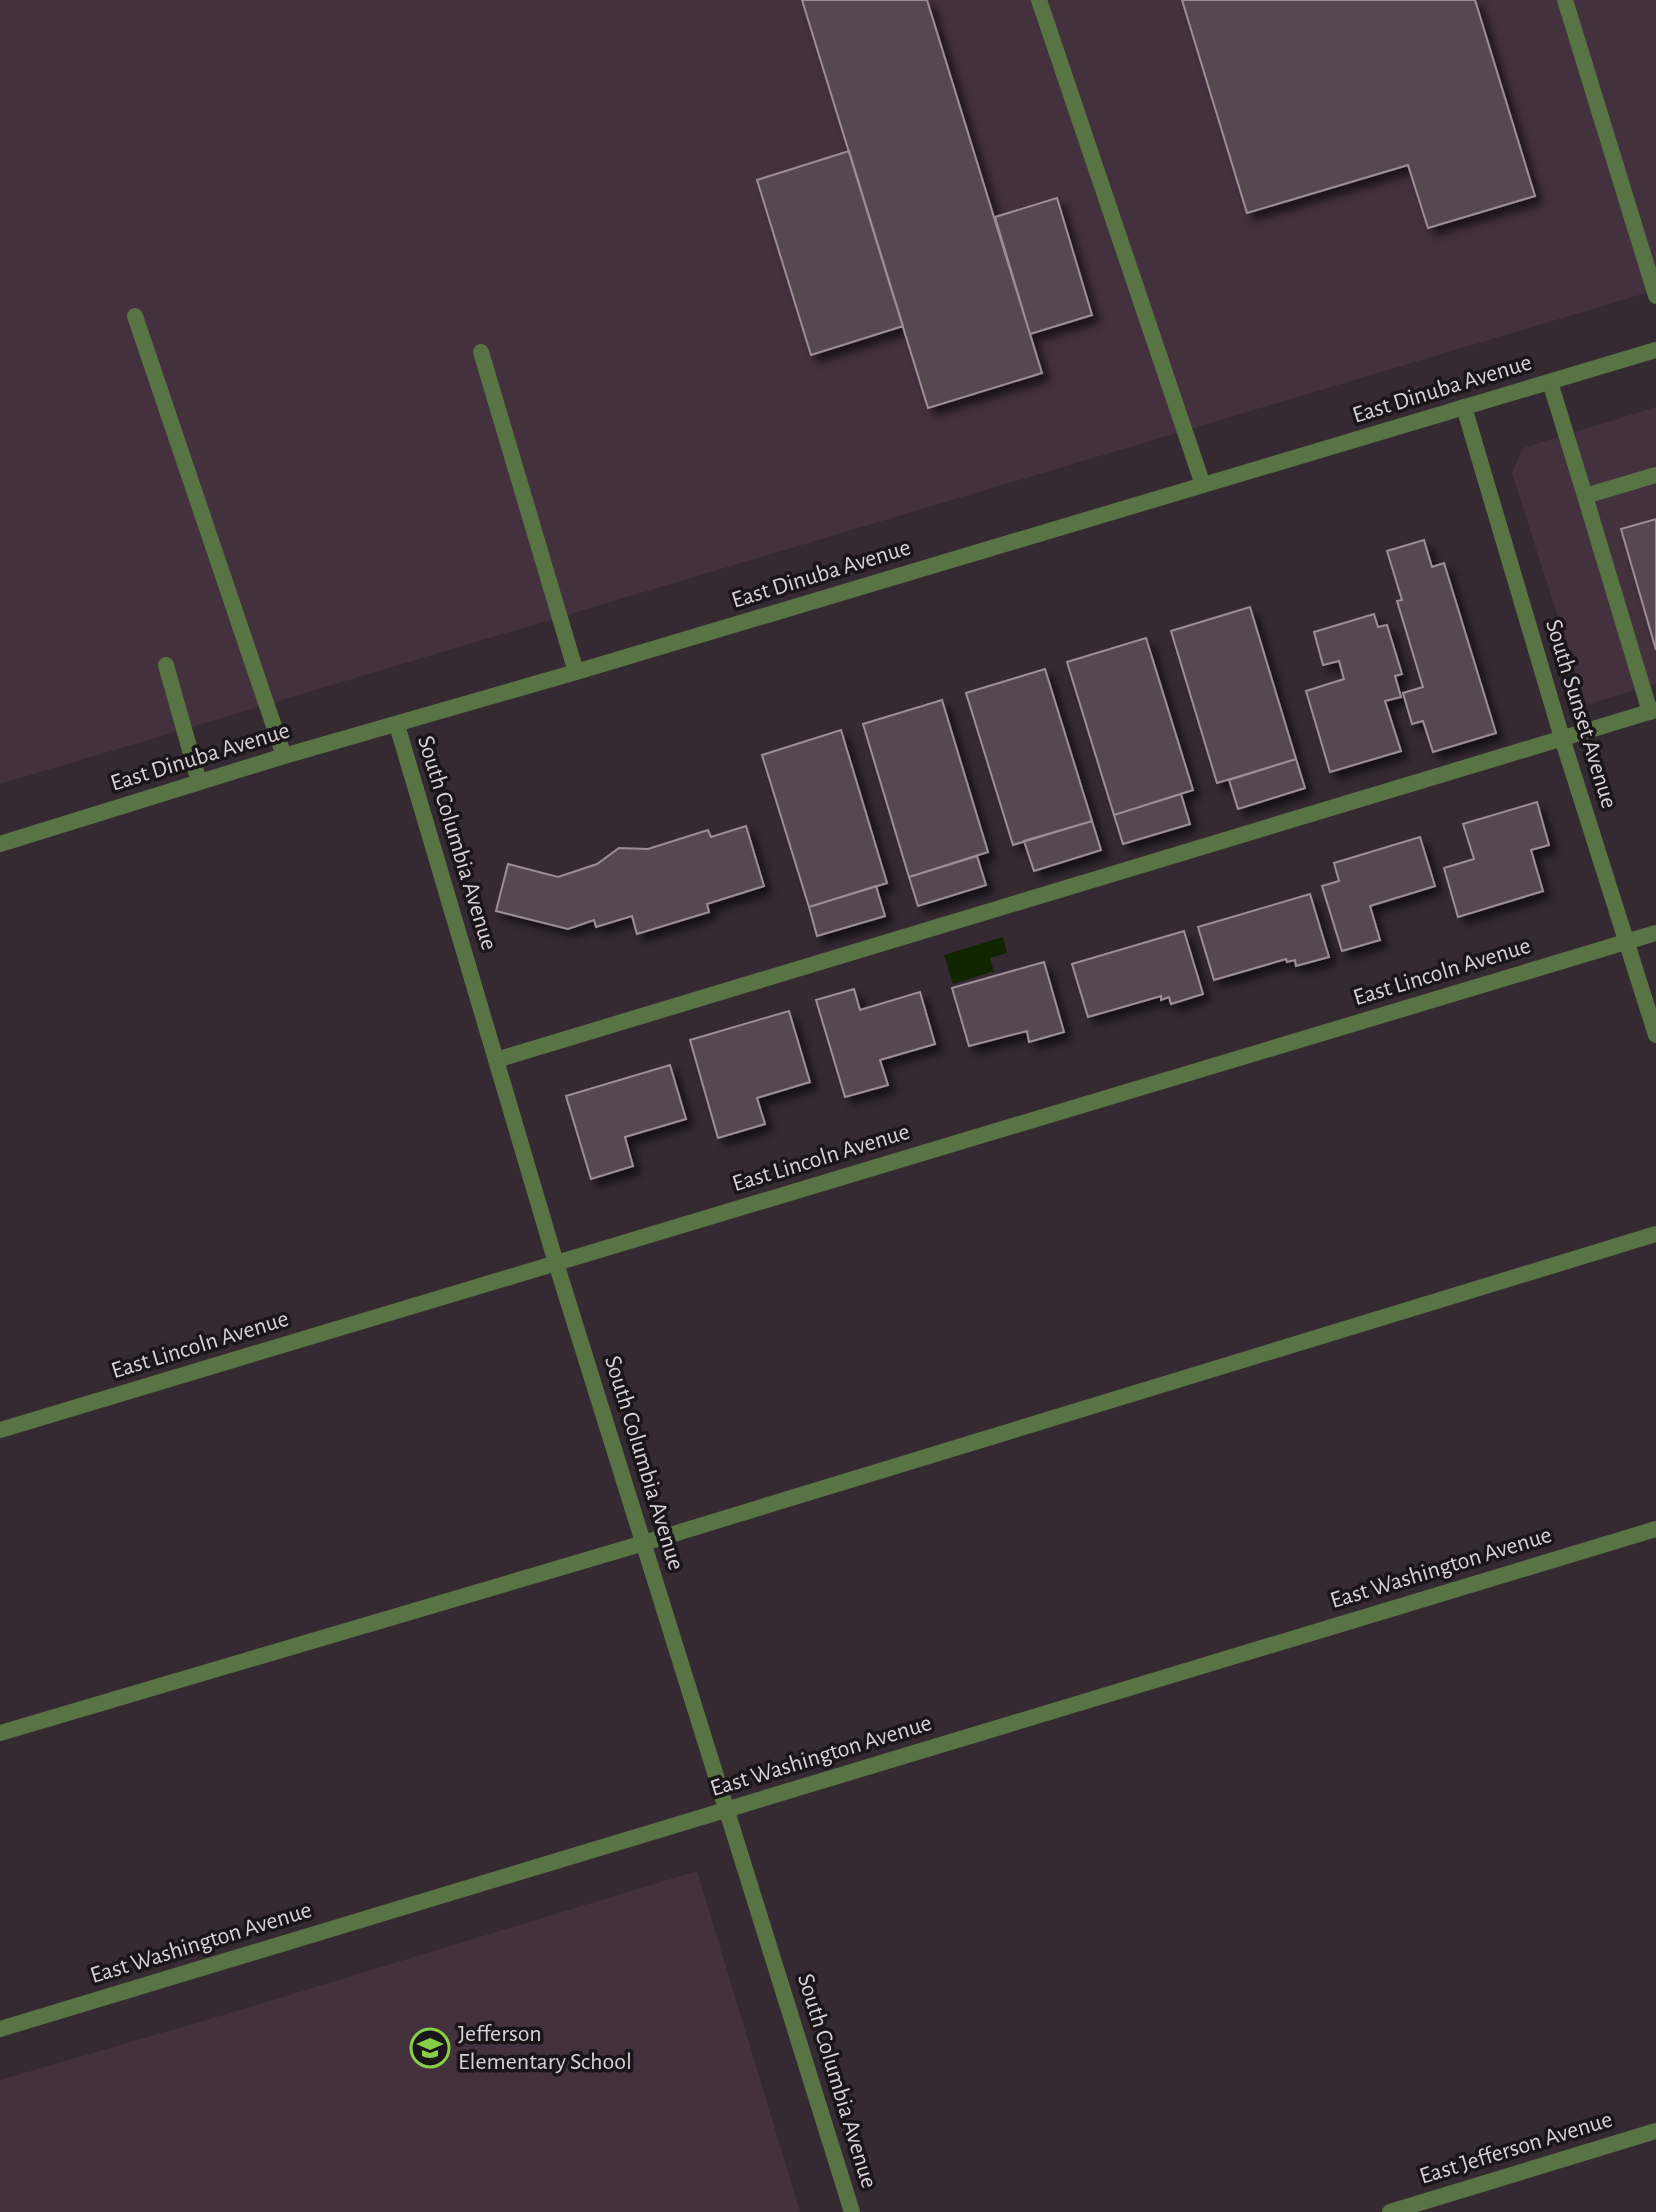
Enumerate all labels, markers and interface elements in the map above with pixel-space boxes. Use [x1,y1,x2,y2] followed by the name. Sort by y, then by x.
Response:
[1350,350,1534,428] street label: East Dinuba Avenue
[729,535,913,613] street label: East Dinuba Avenue
[1541,617,1621,811] street label: South Sunset Avenue
[108,718,292,796] street label: East Dinuba Avenue
[413,733,501,953] street label: South Columbia Avenue
[1350,934,1534,1010] street label: East Lincoln Avenue
[729,1120,913,1196] street label: East Lincoln Avenue
[108,1307,292,1383] street label: East Lincoln Avenue
[600,1353,688,1573] street label: South Columbia Avenue
[1327,1523,1555,1613] street label: East Washington Avenue
[707,1711,935,1801] street label: East Washington Avenue
[87,1898,315,1988] street label: East Washington Avenue
[793,1971,881,2191] street label: South Columbia Avenue
[458,2022,632,2074] place label: Jefferson Elementary School
[409,2027,451,2069] school or university icon: Jefferson Elementary School
[1417,2107,1615,2189] street label: East Jefferson Avenue

